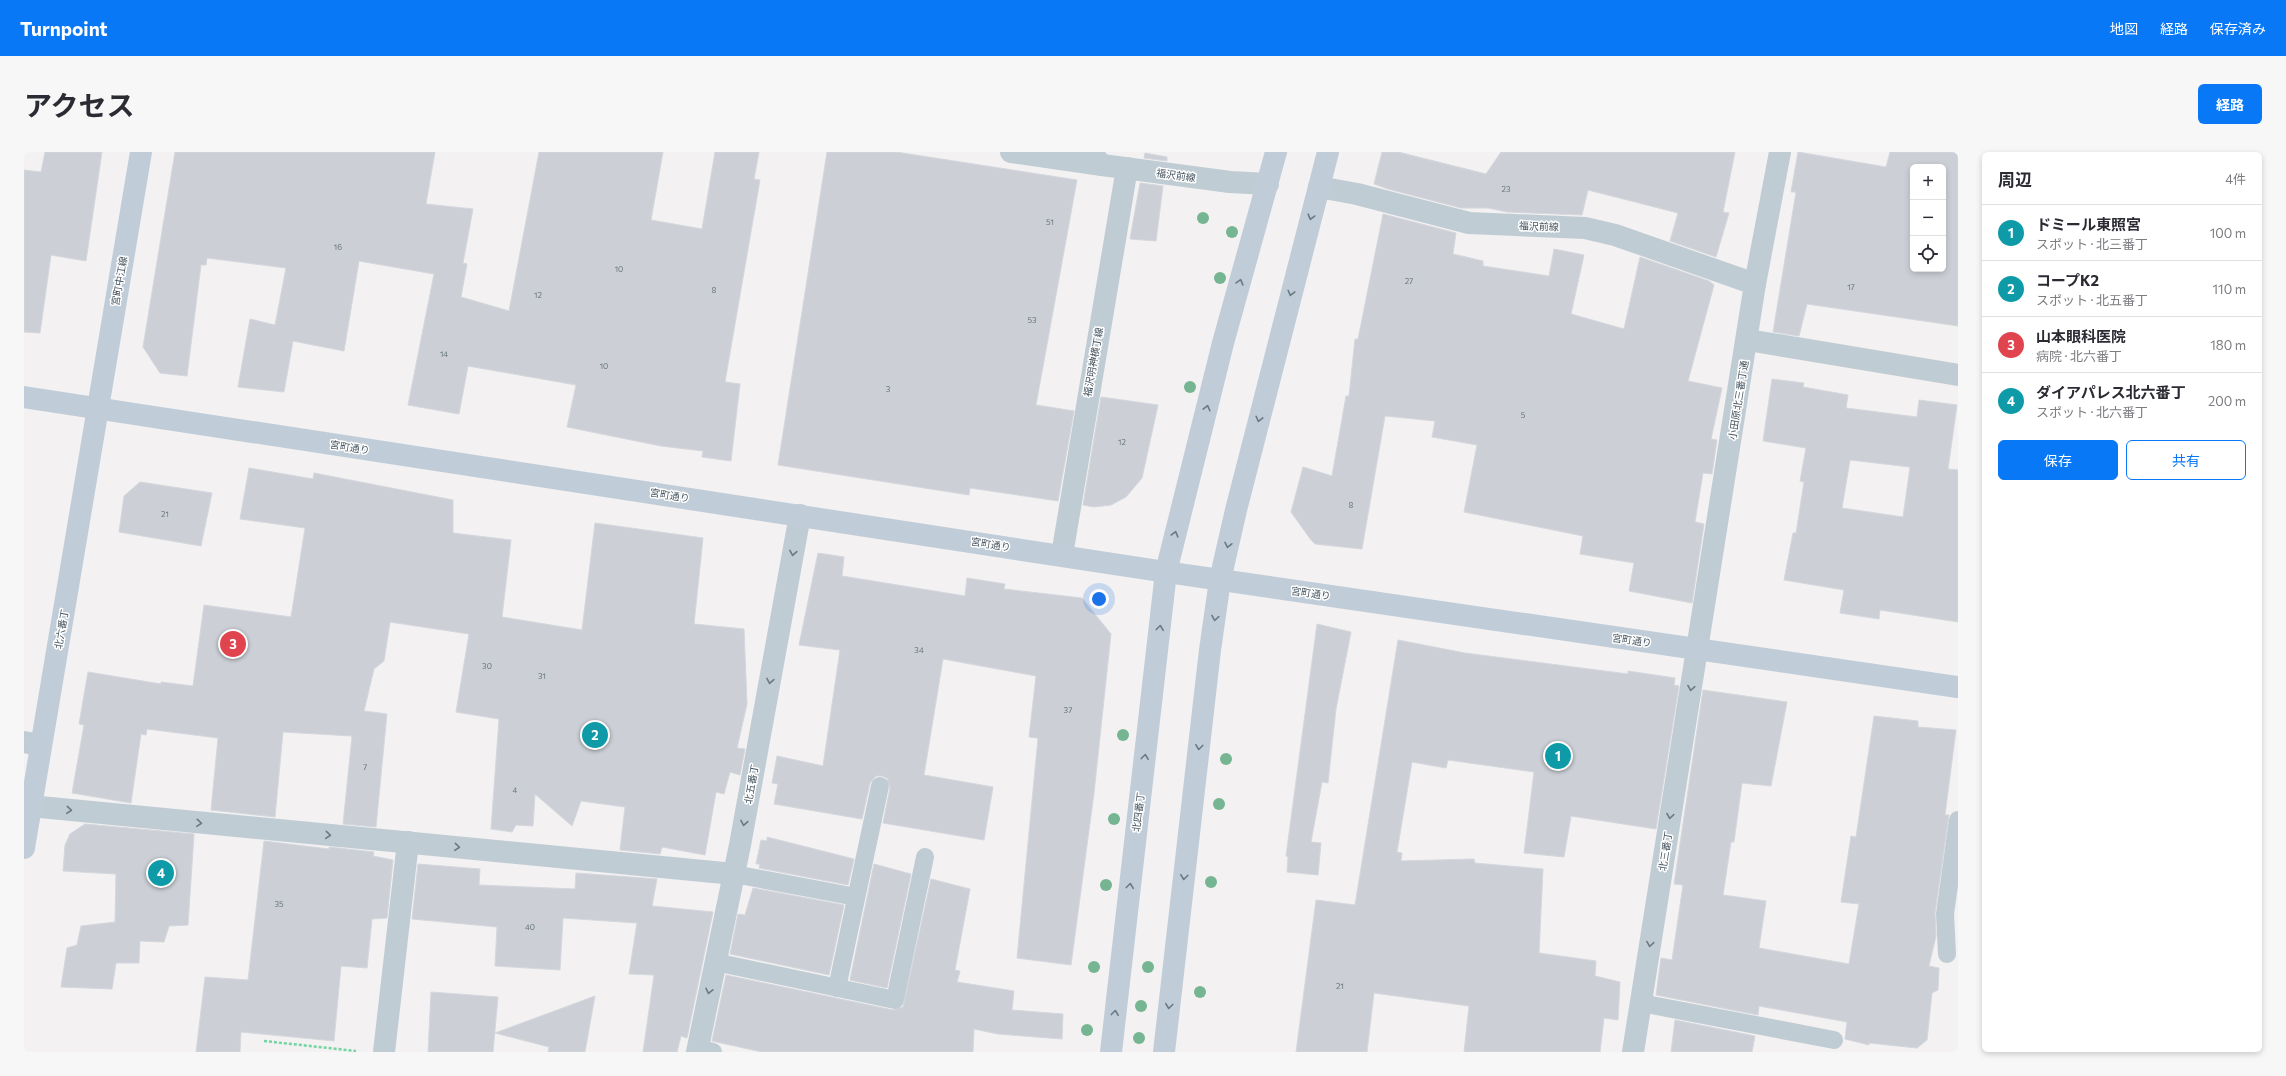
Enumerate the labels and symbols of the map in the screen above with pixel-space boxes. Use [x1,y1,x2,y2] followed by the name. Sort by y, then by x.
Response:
[1155,166,1197,184] street label: 福沢前線
[1502,184,1511,194] house number: 23
[1307,213,1316,220] one-way arrow
[1046,217,1054,227] house number: 51
[1519,219,1559,233] street label: 福沢前線
[334,242,342,252] house number: 16
[109,255,129,307] street label: 宮町中江線
[615,264,623,274] house number: 10
[1405,276,1413,286] house number: 27
[1235,279,1244,286] one-way arrow
[1847,282,1855,292] house number: 17
[712,285,717,295] house number: 8
[534,290,542,300] house number: 12
[1288,290,1296,296] one-way arrow
[1027,315,1037,325] house number: 53
[1081,326,1105,398] street label: 福沢明神横丁線
[440,349,448,359] house number: 14
[1726,360,1750,440] street label: 小田原北三番丁通
[600,361,608,371] house number: 10
[886,384,891,394] house number: 3
[1202,404,1211,411] one-way arrow
[1521,410,1526,420] house number: 5
[1255,415,1264,422] one-way arrow
[1118,437,1126,447] house number: 12
[329,438,371,456] street label: 宮町通り
[649,486,691,504] street label: 宮町通り
[1349,500,1354,510] house number: 8
[161,509,169,519] house number: 21
[1170,530,1179,537] one-way arrow
[970,535,1012,553] street label: 宮町通り
[1224,542,1232,548] one-way arrow
[789,550,798,556] one-way arrow
[1290,584,1332,602] street label: 宮町通り
[1089,589,1109,609] your location
[52,608,70,650] street label: 北六番丁
[1211,615,1219,621] one-way arrow
[1155,625,1164,631] one-way arrow
[220,629,246,659] pin: 3
[1611,631,1653,649] street label: 宮町通り
[914,645,924,655] house number: 34
[482,661,492,671] house number: 30
[538,671,546,681] house number: 31
[766,678,775,684] one-way arrow
[1687,685,1696,691] one-way arrow
[1064,705,1072,715] house number: 37
[582,720,608,750] pin: 2
[1545,741,1571,771] pin: 1
[1194,744,1203,750] one-way arrow
[1140,754,1149,760] one-way arrow
[363,762,367,772] house number: 7
[742,763,760,805] street label: 北五番丁
[513,785,518,795] house number: 4
[1130,791,1146,833] street label: 北四番丁
[66,806,72,815] one-way arrow
[1667,813,1675,819] one-way arrow
[196,818,202,827] one-way arrow
[741,819,749,826] one-way arrow
[325,830,331,839] one-way arrow
[1656,830,1674,872] street label: 北三番丁
[454,842,460,851] one-way arrow
[148,858,174,888] pin: 4
[1180,873,1189,880] one-way arrow
[1125,883,1134,889] one-way arrow
[274,899,284,909] house number: 35
[525,922,535,932] house number: 40
[1646,941,1655,947] one-way arrow
[1336,981,1344,991] house number: 21
[706,988,714,994] one-way arrow
[1165,1003,1174,1009] one-way arrow
[1110,1010,1119,1016] one-way arrow

